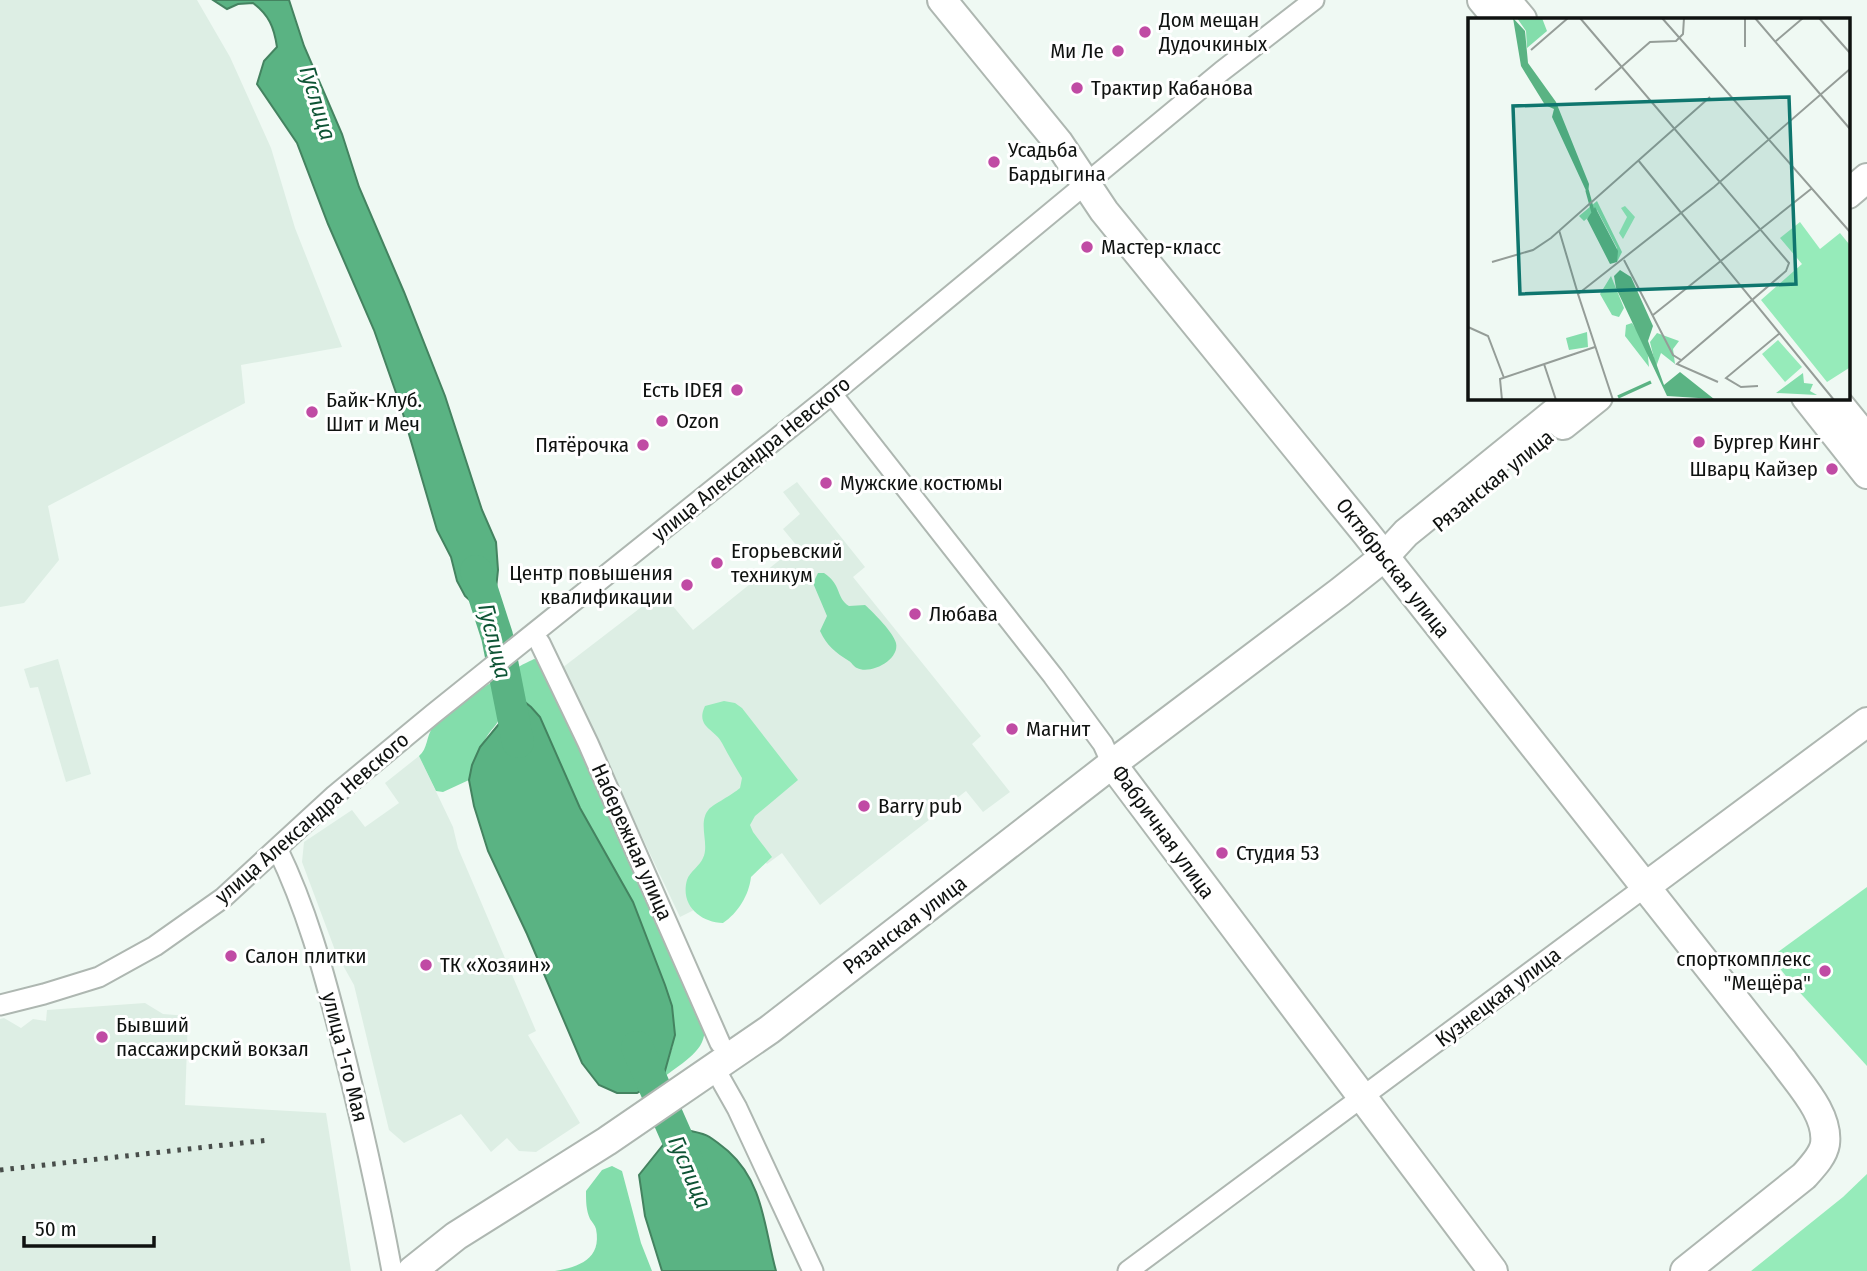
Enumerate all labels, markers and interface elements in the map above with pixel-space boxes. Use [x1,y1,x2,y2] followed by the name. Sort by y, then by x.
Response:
[1158,7,1268,57] place label: Дом мещан Дудочкиных
[1468,18,1850,399] inset map
[1137,24,1153,40] marker: Дом мещан Дудочкиных
[1050,38,1104,64] place label: Ми Ле
[1110,43,1126,59] marker: Ми Ле
[293,62,343,144] water label: Гуслица
[1091,75,1253,101] place label: Трактир Кабанова
[1069,80,1085,96] marker: Трактир Кабанова
[1007,137,1106,187] place label: Усадьба Бардыгина
[986,154,1002,170] marker: Усадьба Бардыгина
[1101,234,1221,260] place label: Мастер-класс
[1079,239,1095,255] marker: Мастер-класс
[646,371,856,547] street label: улица Александра Невского
[642,377,723,403] place label: Есть IDЕЯ
[729,382,745,398] marker: Есть IDЕЯ
[326,387,422,437] place label: Байк-Клуб. Шит и Меч
[304,404,320,420] marker: Байк-Клуб. Шит и Меч
[676,408,719,434] place label: Ozon
[654,413,670,429] marker: Ozon
[1427,424,1559,538] street label: Рязанская улица
[1713,429,1821,455] place label: Бургер Кинг
[535,432,629,458] place label: Пятёрочка
[1691,434,1707,450] marker: Бургер Кинг
[635,437,651,453] marker: Пятёрочка
[1689,456,1818,482] place label: Шварц Кайзер
[1824,461,1840,477] marker: Шварц Кайзер
[840,470,1003,496] place label: Мужские костюмы
[818,475,834,491] marker: Мужские костюмы
[1330,493,1456,643] street label: Октябрьская улица
[731,538,842,588] place label: Егорьевский техникум
[709,555,725,571] marker: Егорьевский техникум
[509,560,673,610] place label: Центр повышения квалификации
[679,577,695,593] marker: Центр повышения квалификации
[472,601,518,681] water label: Гуслица
[929,601,998,627] place label: Любава
[907,606,923,622] marker: Любава
[1026,716,1091,742] place label: Магнит
[1004,721,1020,737] marker: Магнит
[210,727,414,909] street label: улица Александра Невского
[586,760,678,924] street label: Набережная улица
[1106,760,1220,904] street label: Фабричная улица
[878,793,962,819] place label: Barry pub
[856,798,872,814] marker: Barry pub
[1236,840,1319,866] place label: Студия 53
[1214,845,1230,861] marker: Студия 53
[838,870,972,980] street label: Рязанская улица
[1430,941,1566,1053] street label: Кузнецкая улица
[245,943,367,969] place label: Салон плитки
[1676,946,1811,996] place label: спорткомплекс "Мещёра"
[223,948,239,964] marker: Салон плитки
[440,952,551,978] place label: ТК «Хозяин»
[418,957,434,973] marker: ТК «Хозяин»
[1817,963,1833,979] marker: спорткомплекс "Мещёра"
[316,989,374,1125] street label: улица 1-го Мая
[116,1012,309,1062] place label: Бывший пассажирский вокзал
[94,1029,110,1045] marker: Бывший пассажирский вокзал
[662,1131,718,1213] water label: Гуслица
[24,1204,154,1248] scale bar
[35,1216,77,1242] text: 50 m

